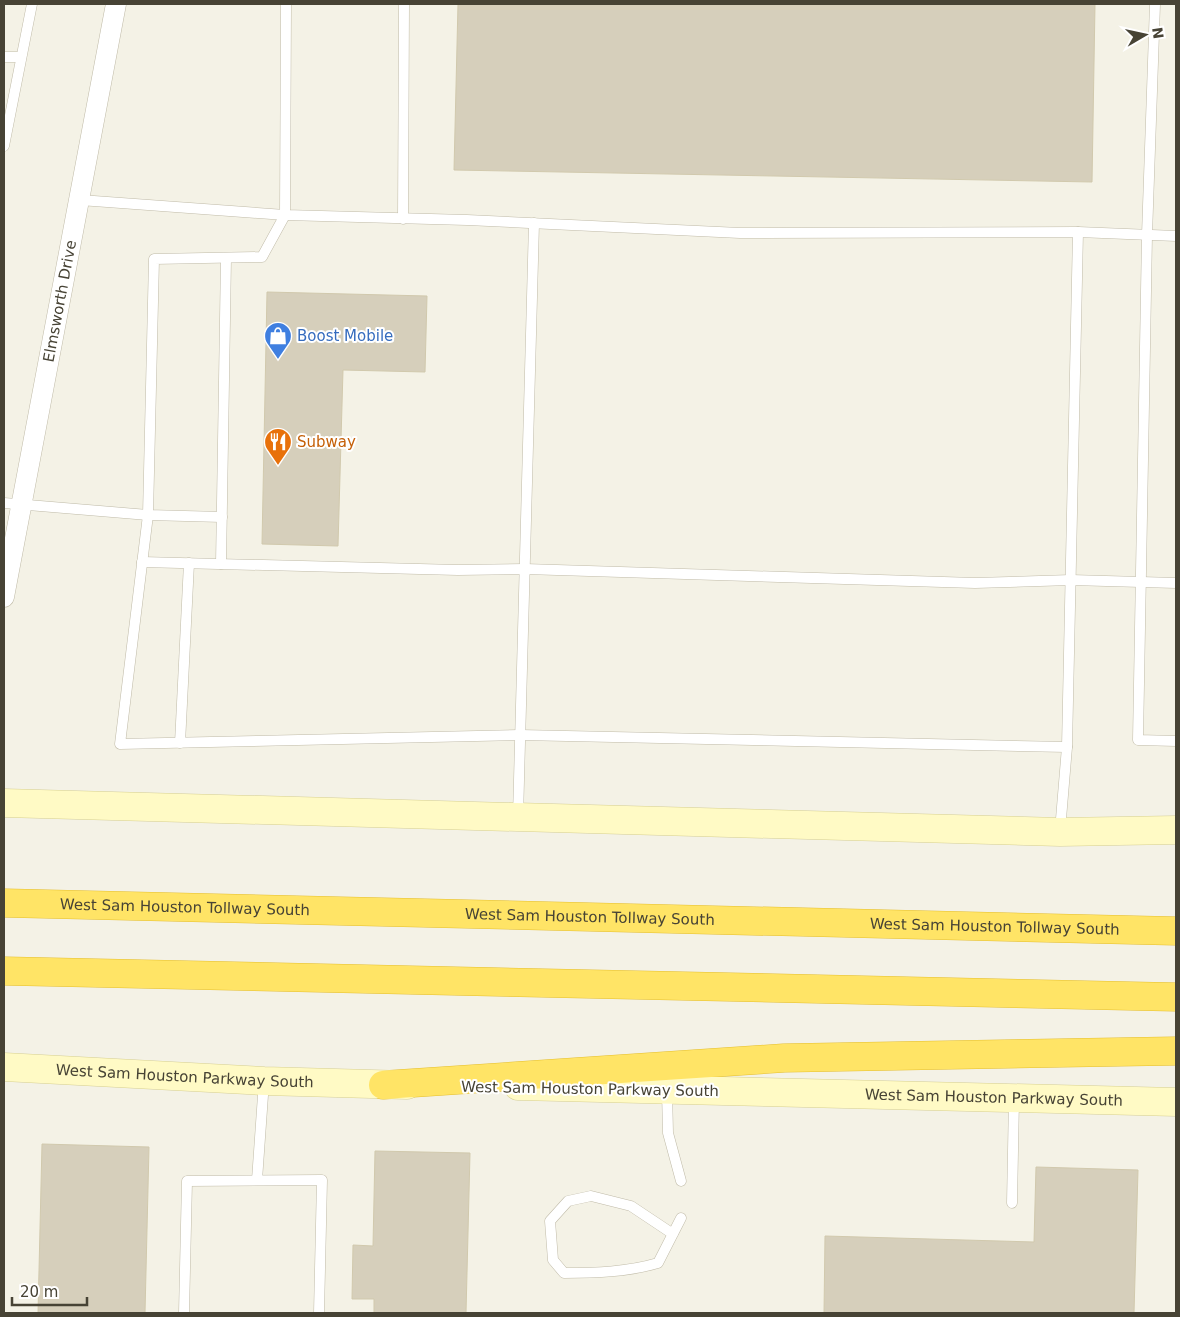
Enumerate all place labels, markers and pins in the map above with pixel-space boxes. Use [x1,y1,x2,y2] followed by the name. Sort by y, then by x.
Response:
[263,321,293,360] shop icon: Boost Mobile
[297,327,393,345] place label: Boost Mobile
[263,427,293,466] restaurant icon: Subway
[297,433,356,451] place label: Subway

